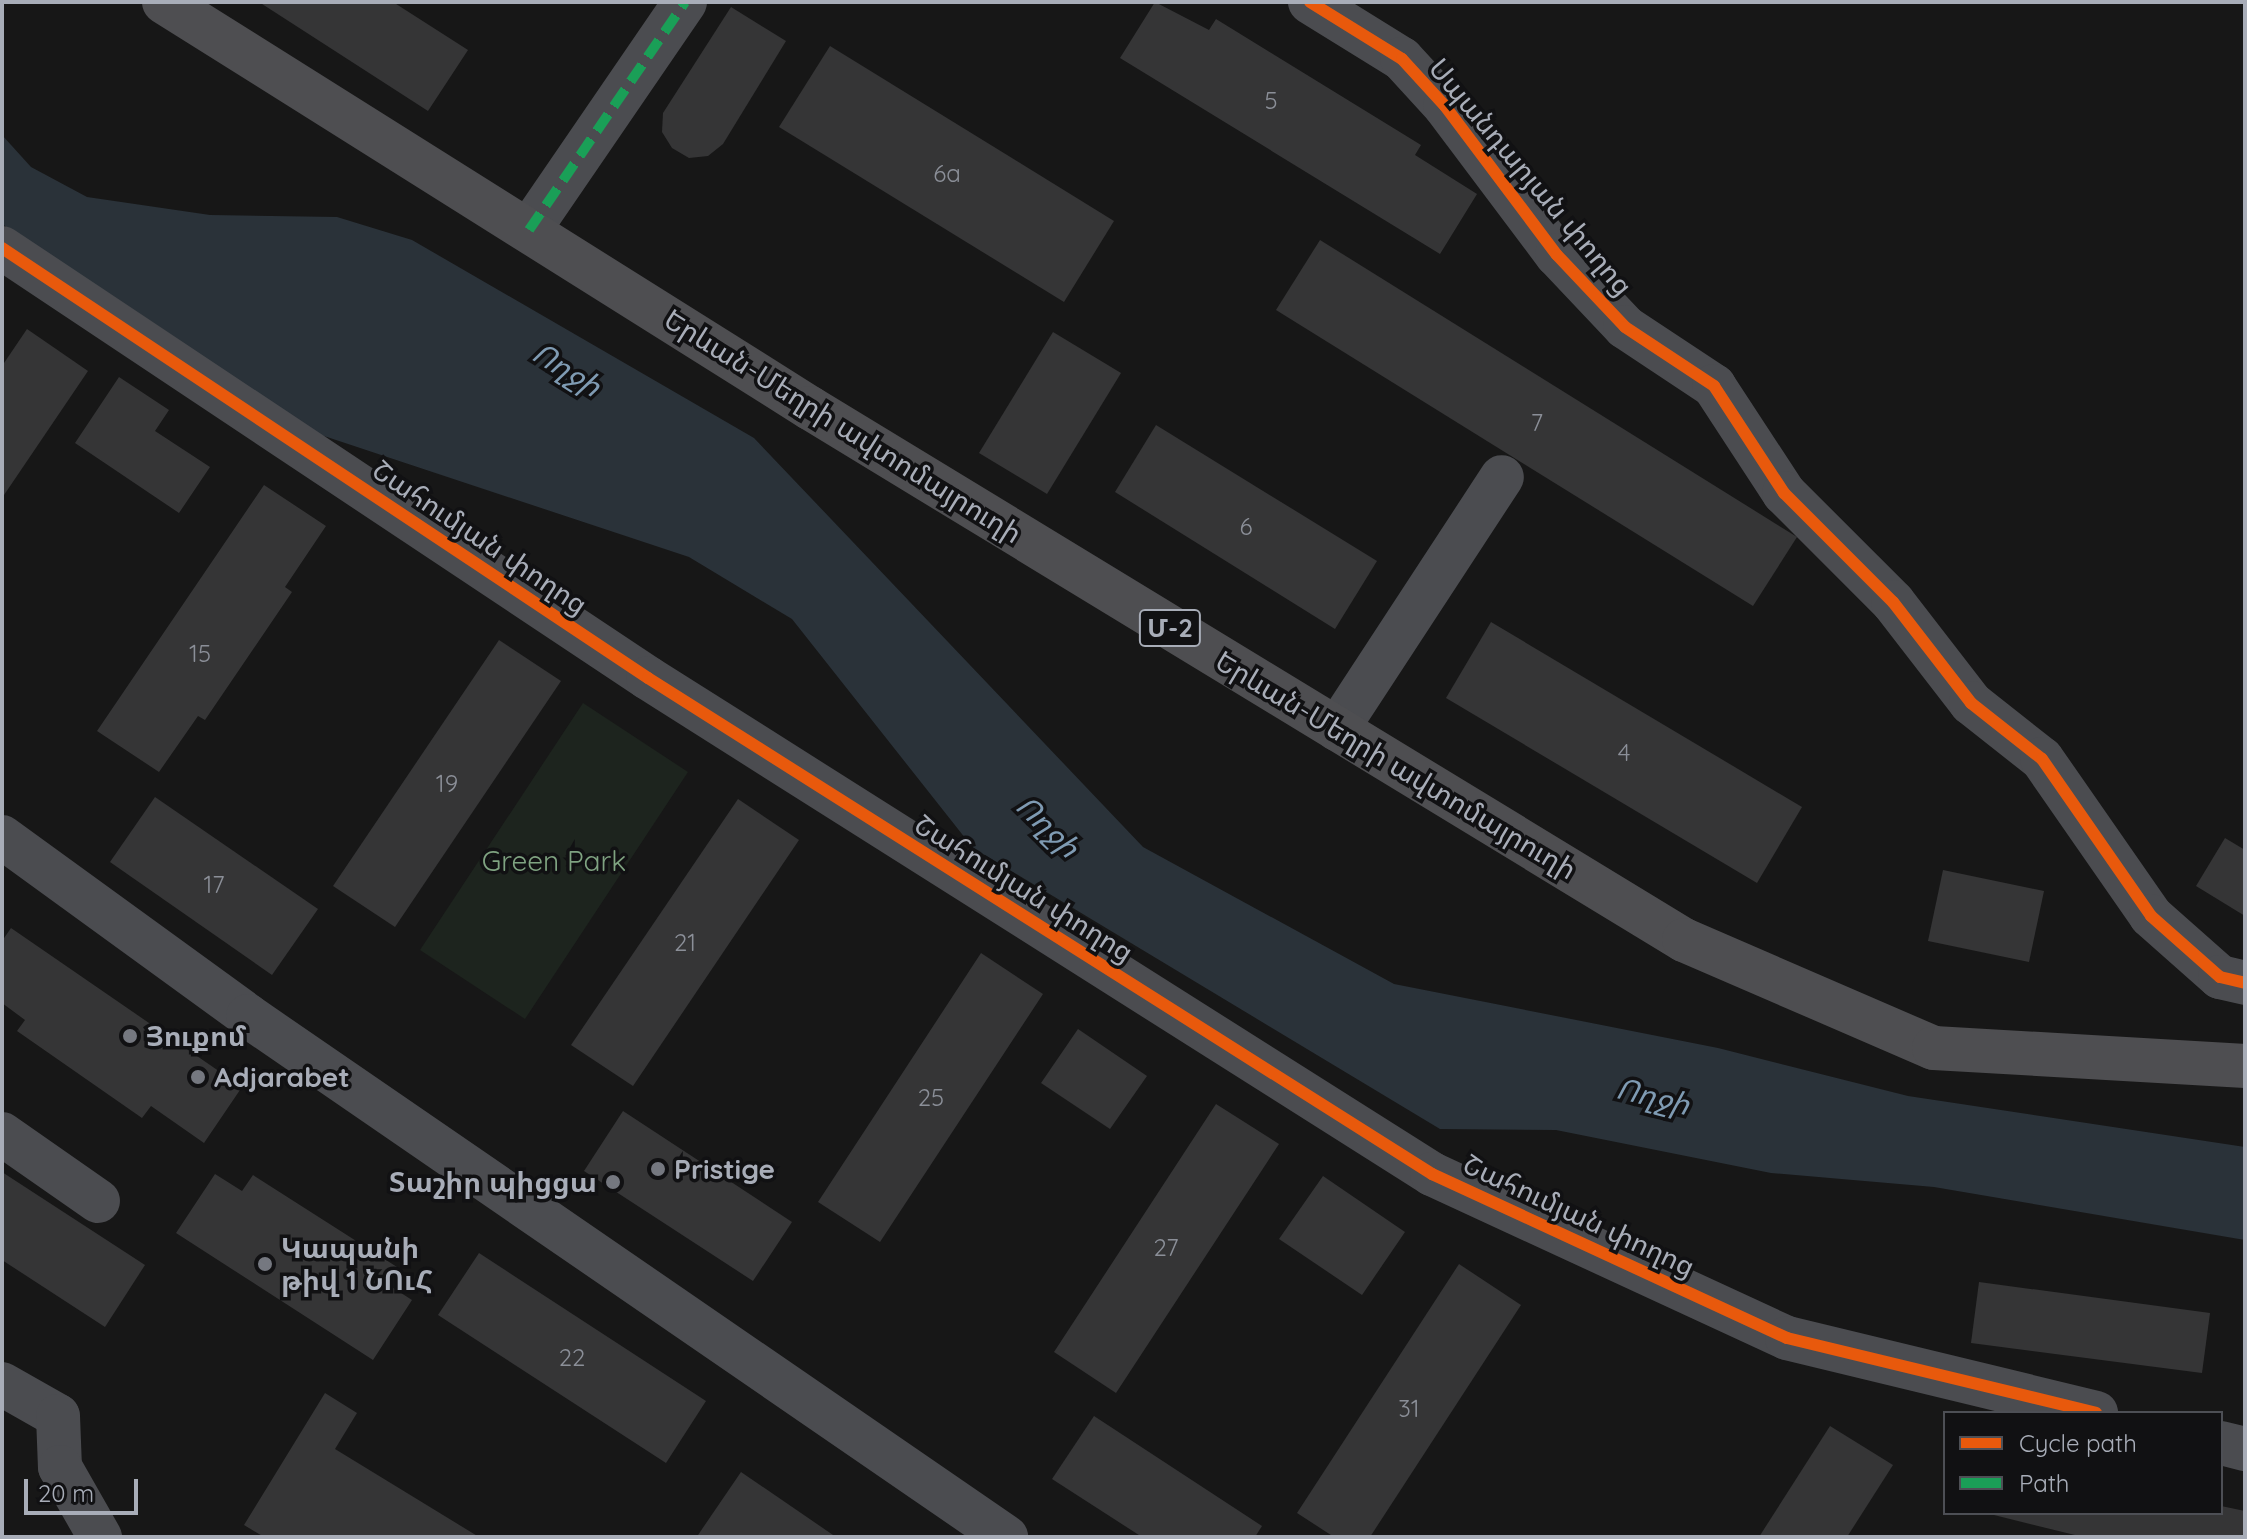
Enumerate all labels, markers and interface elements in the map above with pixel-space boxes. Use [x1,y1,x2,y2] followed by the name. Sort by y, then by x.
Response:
[1422,52,1640,302] street label: Սպանդարյան փողոց
[1264,87,1278,115] house number: 5
[933,160,961,188] house number: 6a
[658,302,1028,550] street label: Երևան-Մեղրի ավտոմայրուղի
[526,334,608,404] water label: Ողջի
[1531,409,1543,437] house number: 7
[366,453,594,621] street label: Շահումյան փողոց
[1240,513,1252,541] house number: 6
[1138,606,1202,650] road number: Մ-2
[189,640,211,668] house number: 15
[1209,644,1583,886] street label: Երևան-Մեղրի ավտոմայրուղի
[1618,739,1630,767] house number: 4
[436,770,458,798] house number: 19
[1009,787,1087,865] water label: Ողջի
[908,807,1140,969] street label: Շահումյան փողոց
[482,844,626,878] park label: Green Park
[203,871,225,899] house number: 17
[674,929,696,957] house number: 21
[146,1019,246,1053] place label: Յուքոմ
[121,1027,139,1045] marker: Յուքոմ
[214,1060,350,1094] place label: Adjarabet
[189,1068,207,1086] marker: Adjarabet
[1613,1070,1693,1122] water label: Ողջի
[918,1084,944,1112] house number: 25
[1458,1147,1700,1283] street label: Շահումյան փողոց
[674,1152,775,1186] place label: Pristige
[649,1160,667,1178] marker: Pristige
[389,1165,597,1199] place label: Տաշիր պիցցա
[604,1173,622,1191] marker: Տաշիր պիցցա
[281,1231,433,1297] place label: Կապանի թիվ 1 ՆՈւՀ
[1153,1234,1179,1262] house number: 27
[256,1255,274,1273] marker: Կապանի թիվ 1 ՆՈւՀ
[559,1344,585,1372] house number: 22
[1398,1395,1420,1423] house number: 31
[1943,1411,2223,1515] legend
[2019,1428,2137,1458] text: Cycle path
[28,1463,142,1513] scale bar
[2019,1468,2070,1498] text: Path
[38,1478,94,1508] text: 20 m

